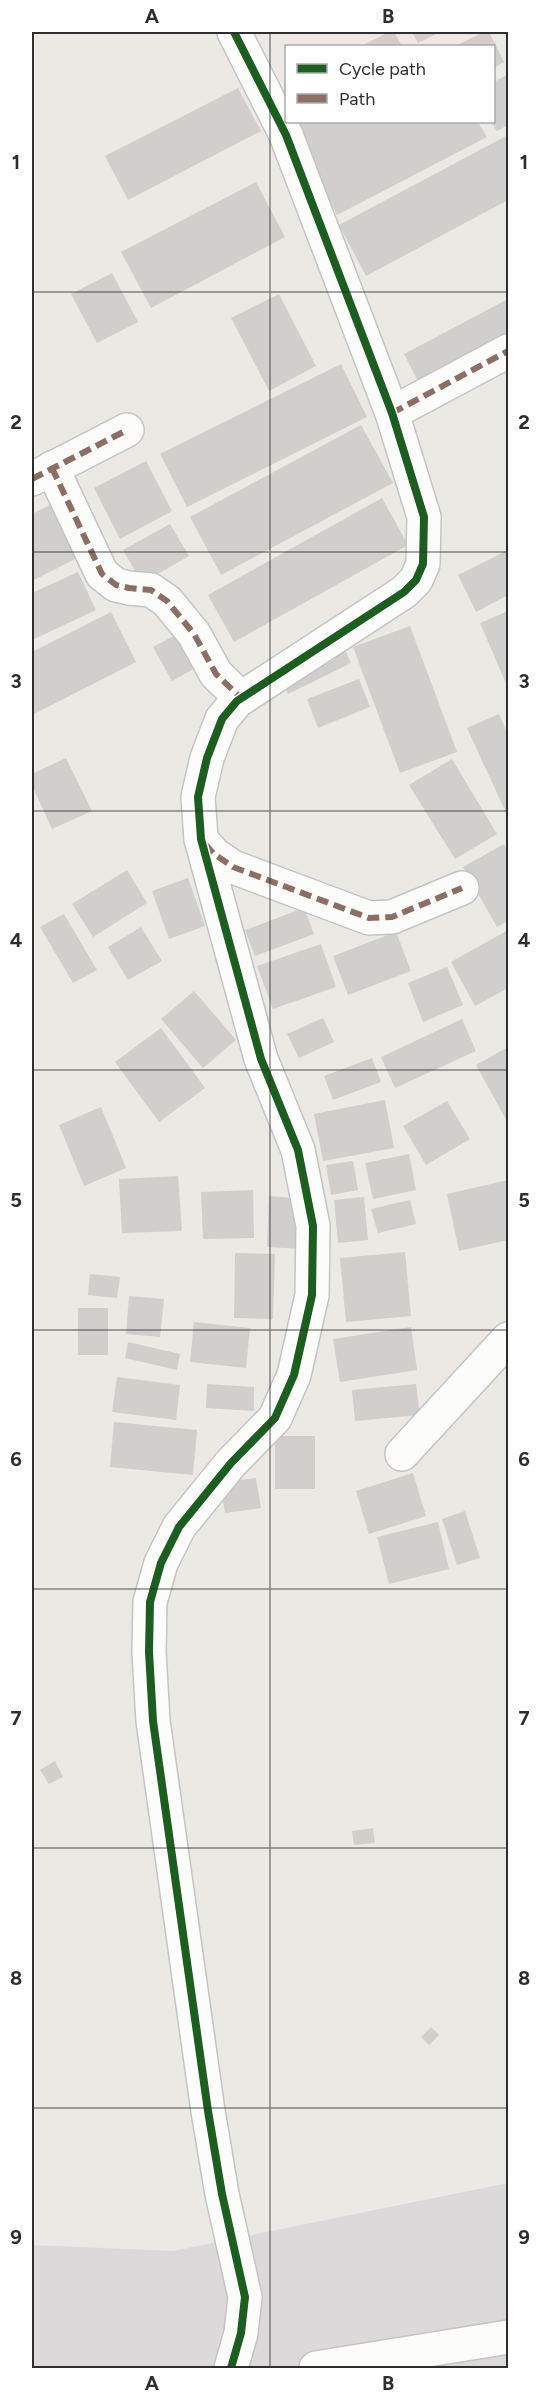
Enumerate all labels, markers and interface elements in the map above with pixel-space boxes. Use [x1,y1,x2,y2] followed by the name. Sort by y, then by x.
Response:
[145,4,160,28] text: A
[382,4,394,28] text: B
[285,45,495,123] legend
[339,58,426,80] text: Cycle path
[339,88,375,110] text: Path
[12,150,20,174] text: 1
[520,150,528,174] text: 1
[10,410,22,434] text: 2
[518,410,530,434] text: 2
[10,669,22,693] text: 3
[518,669,530,693] text: 3
[10,928,23,952] text: 4
[518,928,531,952] text: 4
[10,1188,22,1212] text: 5
[518,1188,530,1212] text: 5
[10,1447,22,1471] text: 6
[518,1447,530,1471] text: 6
[10,1706,22,1730] text: 7
[518,1706,530,1730] text: 7
[10,1966,22,1990] text: 8
[518,1966,530,1990] text: 8
[10,2225,22,2249] text: 9
[518,2225,530,2249] text: 9
[145,2371,160,2395] text: A
[382,2371,394,2395] text: B

